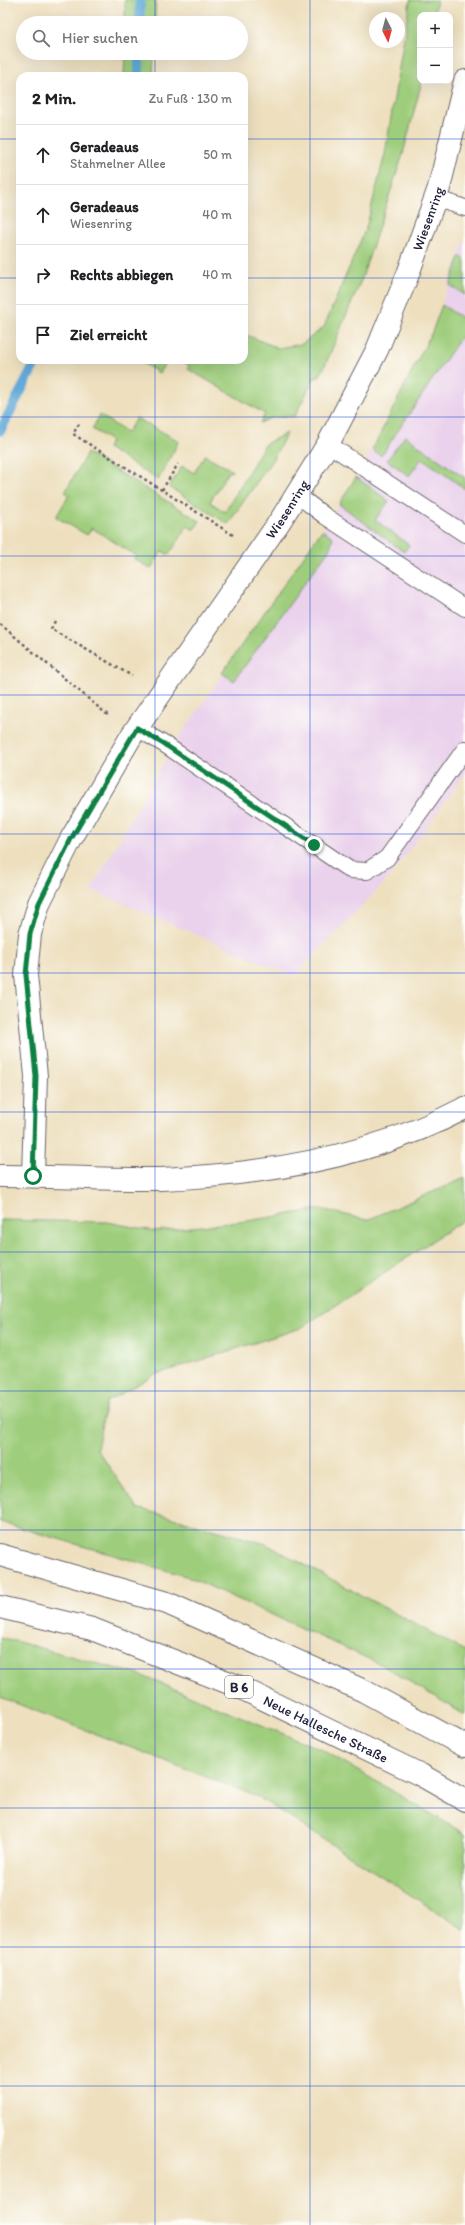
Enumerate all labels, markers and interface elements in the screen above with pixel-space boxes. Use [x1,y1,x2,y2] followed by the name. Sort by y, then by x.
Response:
[369,12,405,48] north arrow
[417,12,453,84] map controls
[417,12,453,48] button: +
[16,16,248,60] search box
[30,27,52,49] icon: search
[62,29,138,47] text: Hier suchen
[417,48,453,84] button: −
[32,88,76,108] text: 2 Min.
[149,91,232,106] text: Zu Fuß · 130 m
[70,138,139,156] text: Geradeaus
[32,144,54,166] icon: ahead
[203,147,232,162] text: 50 m
[70,156,166,171] text: Stahmelner Allee
[409,183,448,253] street label: Wiesenring
[70,198,139,216] text: Geradeaus
[32,204,54,226] icon: ahead
[202,207,232,222] text: 40 m
[70,216,132,231] text: Wiesenring
[32,264,54,286] icon: right
[70,266,173,284] text: Rechts abbiegen
[202,267,232,282] text: 40 m
[32,324,54,346] icon: arrive
[70,326,147,344] text: Ziel erreicht
[262,476,313,542] street label: Wiesenring
[305,836,323,854] route end
[24,1167,42,1185] route start
[225,1676,253,1698] road number: B 6
[261,1692,391,1766] street label: Neue Hallesche Straße

